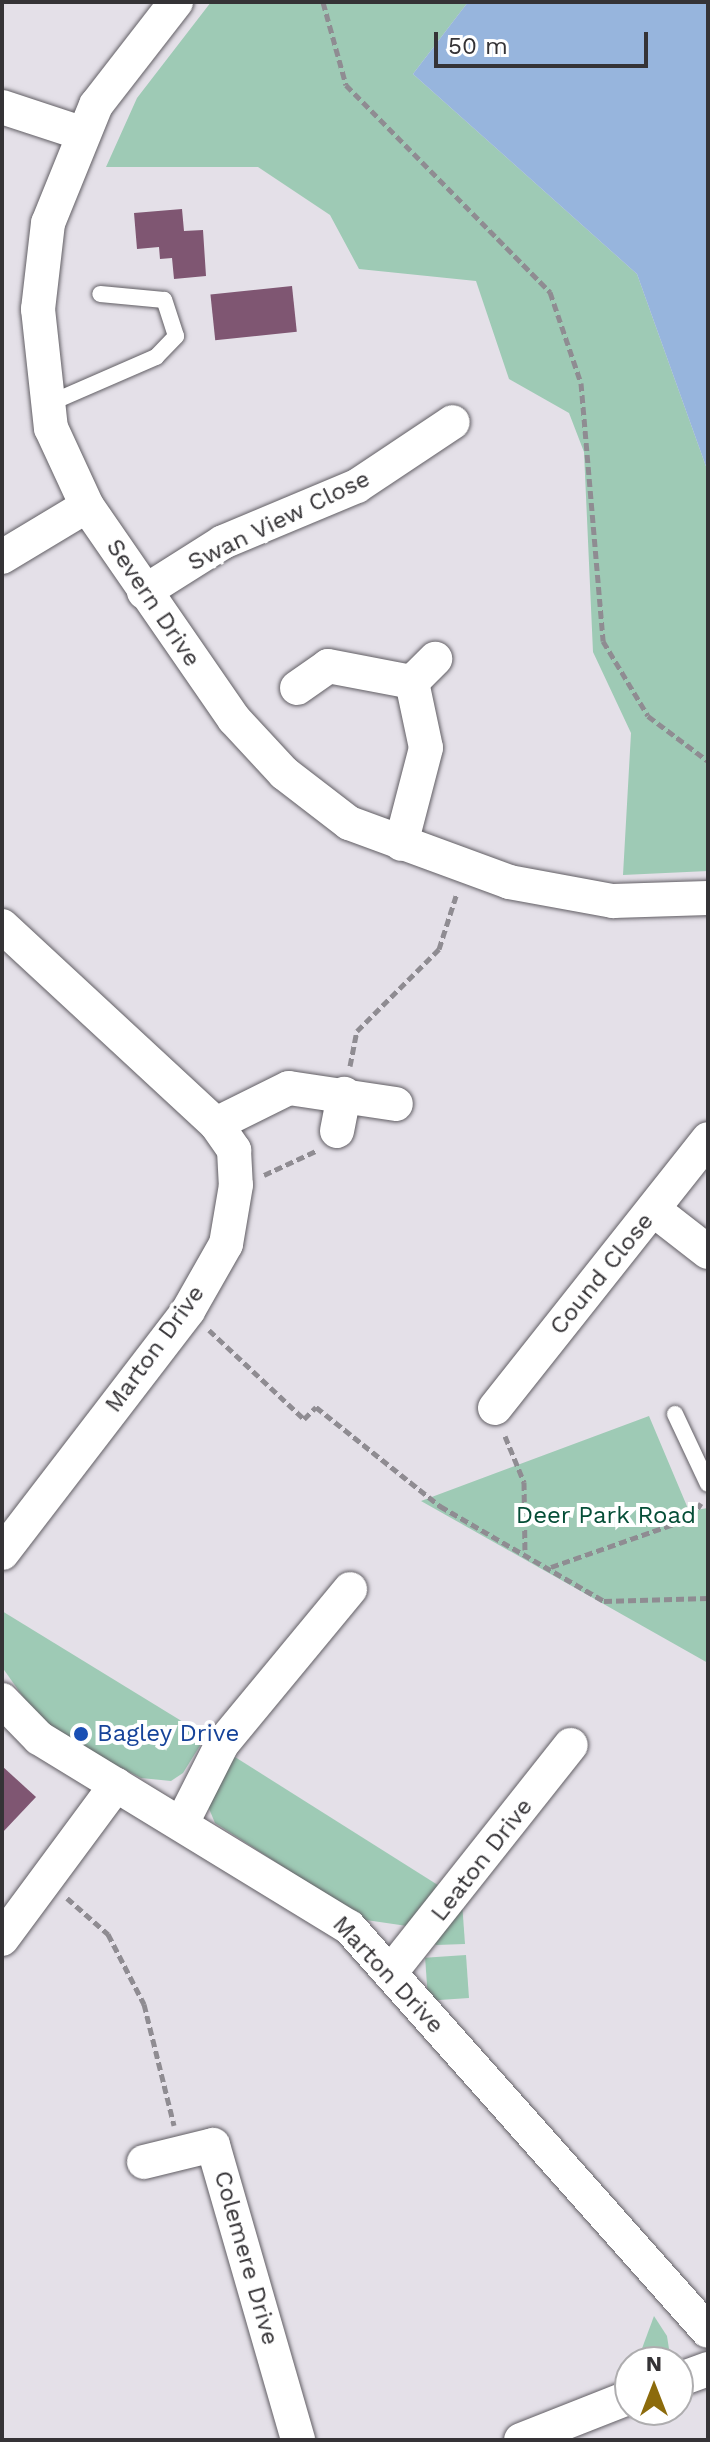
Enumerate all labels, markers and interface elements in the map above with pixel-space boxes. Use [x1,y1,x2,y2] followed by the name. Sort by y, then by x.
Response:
[438,16,652,66] scale bar
[448,32,508,60] text: 50 m
[183,464,375,578] street label: Swan View Close
[100,534,206,672] street label: Severn Drive
[544,1207,660,1341] street label: Cound Close
[99,1280,211,1418] street label: Marton Drive
[515,1502,697,1530] park label: Deer Park Road
[97,1720,240,1748] place label: Bagley Drive
[72,1725,90,1743] marker: Bagley Drive
[425,1793,539,1927] street label: Leaton Drive
[326,1910,450,2040] street label: Marton Drive
[207,2168,285,2348] street label: Colemere Drive
[614,2346,694,2426] north arrow
[646,2351,662,2376] text: N

